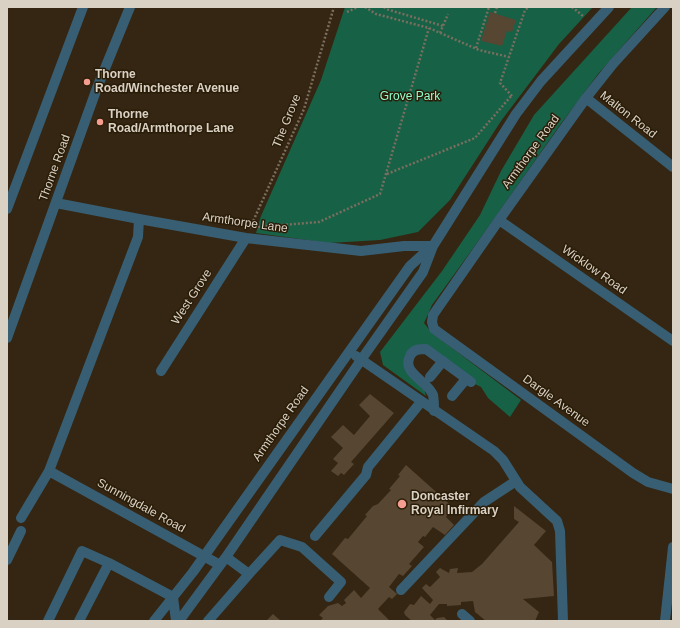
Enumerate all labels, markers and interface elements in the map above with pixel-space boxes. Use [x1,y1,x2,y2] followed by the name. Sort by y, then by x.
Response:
[95,68,239,96] place label: Thorne Road/Winchester Avenue
[82,77,92,87] marker: Thorne Road/Winchester Avenue
[597,88,659,142] street label: Malton Road
[380,90,440,104] park label: Grove Park
[270,92,304,150] street label: The Grove
[108,108,234,136] place label: Thorne Road/Armthorpe Lane
[499,112,563,192] street label: Armthorpe Road
[95,117,105,127] marker: Thorne Road/Armthorpe Lane
[36,133,74,203] street label: Thorne Road
[201,210,289,236] street label: Armthorpe Lane
[559,242,629,298] street label: Wicklow Road
[169,267,215,327] street label: West Grove
[520,372,592,430] street label: Dargle Avenue
[250,384,312,464] street label: Armthorpe Road
[94,476,188,536] street label: Sunningdale Road
[411,490,498,518] place label: Doncaster Royal Infirmary
[396,498,408,510] marker: Doncaster Royal Infirmary

